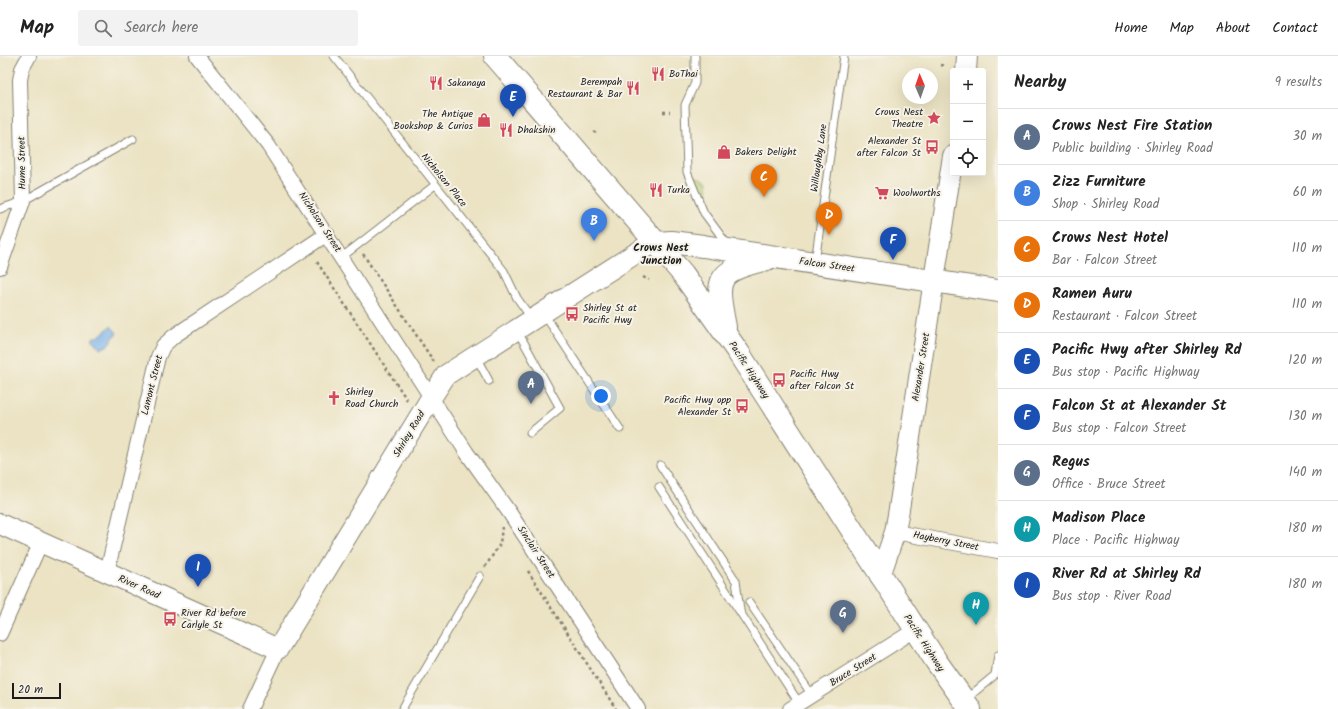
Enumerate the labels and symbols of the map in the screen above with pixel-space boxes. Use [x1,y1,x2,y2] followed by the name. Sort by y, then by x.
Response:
[650,66,666,82] restaurant icon: BoThai
[669,66,698,82] place label: BoThai
[902,68,938,104] north arrow
[547,74,623,102] place label: Berempah Restaurant & Bar
[428,75,444,91] restaurant icon: Sakanaya
[447,75,486,91] place label: Sakanaya
[625,80,641,96] restaurant icon: Berempah Restaurant & Bar
[500,84,526,117] pin: E
[875,104,923,132] place label: Crows Nest Theatre
[394,106,474,134] place label: The Antique Bookshop & Curios
[926,110,942,126] place icon: Crows Nest Theatre
[476,112,492,128] shop icon: The Antique Bookshop & Curios
[498,122,514,138] restaurant icon: Dhakshin
[517,122,556,138] place label: Dhakshin
[806,122,832,193] street label: Willoughby Lane
[857,133,921,161] place label: Alexander St after Falcon St
[14,136,30,190] street label: Hume Street
[924,139,940,155] bus stop icon: Alexander St after Falcon St
[716,144,732,160] shop icon: Bakers Delight
[735,144,797,160] place label: Bakers Delight
[417,149,471,211] street label: Nicholson Place
[751,164,777,197] pin: C
[648,182,664,198] restaurant icon: Turka
[667,182,690,198] place label: Turka
[874,185,890,201] supermarket icon: Woolworths
[893,185,941,201] place label: Woolworths
[294,189,346,256] street label: Nicholson Street
[816,202,842,235] pin: D
[581,208,607,241] pin: B
[880,227,906,260] pin: F
[633,239,690,270] district label: Crows Nest Junction
[798,253,856,277] street label: Falcon Street
[583,300,637,328] place label: Shirley St at Pacific Hwy
[564,306,580,322] bus stop icon: Shirley St at Pacific Hwy
[908,331,934,403] street label: Alexander Street
[724,338,774,402] street label: Pacific Highway
[137,353,167,417] street label: Lamont Street
[790,366,854,394] place label: Pacific Hwy after Falcon St
[518,371,544,404] pin: A
[771,372,787,388] bus stop icon: Pacific Hwy after Falcon St
[345,384,398,412] place label: Shirley Road Church
[591,386,611,406] your location
[326,390,342,406] church icon: Shirley Road Church
[664,392,731,420] place label: Pacific Hwy opp Alexander St
[734,398,750,414] bus stop icon: Pacific Hwy opp Alexander St
[389,407,430,460] street label: Shirley Road
[513,523,559,581] street label: Sinclair Street
[912,527,980,555] street label: Hayberry Street
[185,554,211,587] pin: I
[116,571,163,604] street label: River Road
[963,592,989,625] pin: H
[830,600,856,633] pin: G
[181,605,246,633] place label: River Rd before Carlyle St
[162,611,178,627] bus stop icon: River Rd before Carlyle St
[899,611,949,675] street label: Pacific Highway
[826,649,880,691] street label: Bruce Street
[12,681,61,700] scale bar

